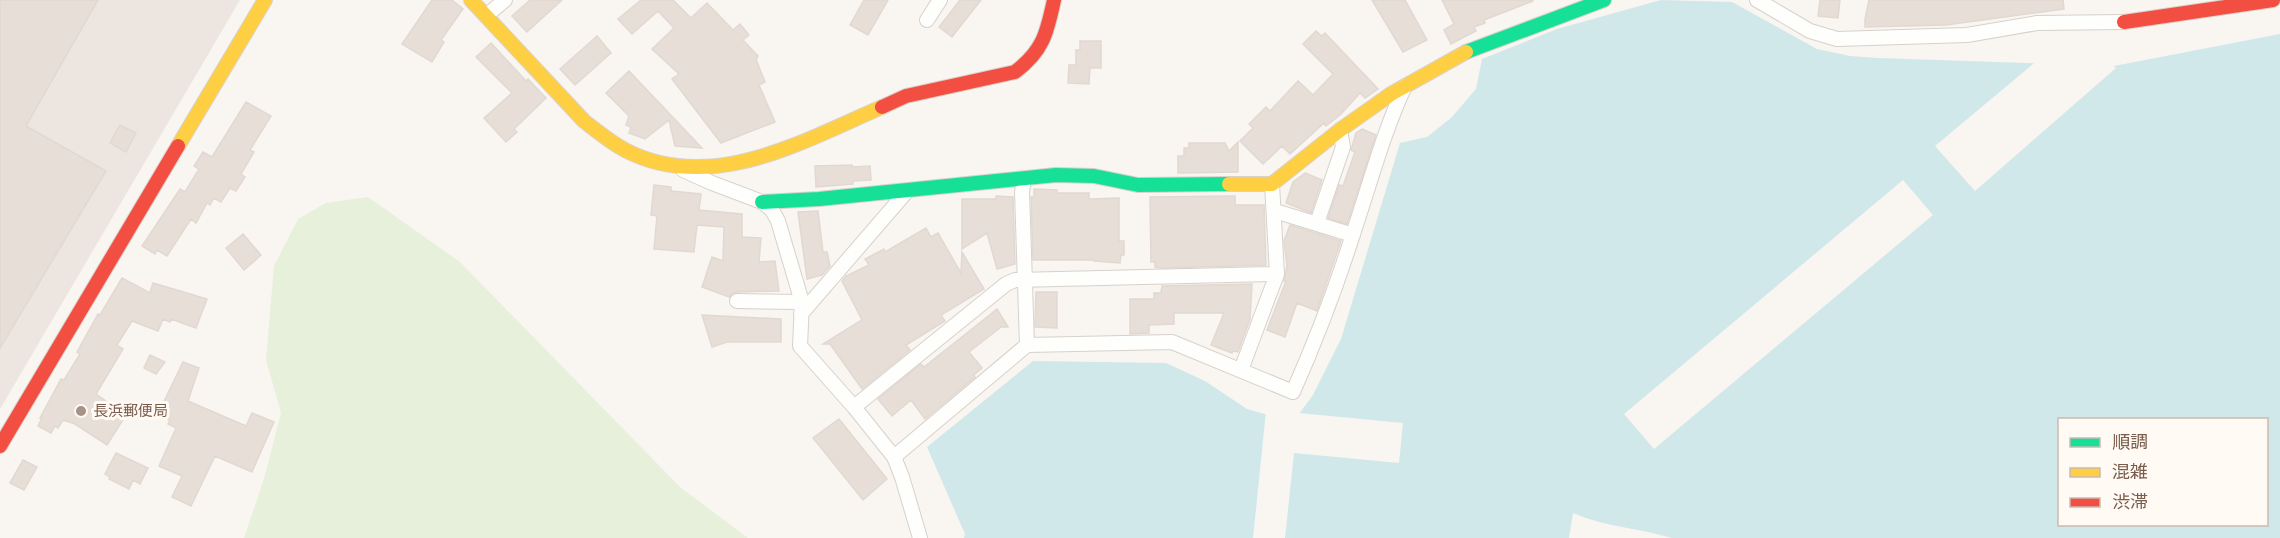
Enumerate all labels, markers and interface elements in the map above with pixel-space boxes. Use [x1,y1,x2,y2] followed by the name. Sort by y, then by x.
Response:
[93,401,168,421] place label: 長浜郵便局
[74,404,88,418] marker: 長浜郵便局
[2058,418,2268,526] legend
[2112,430,2148,454] text: 順調
[2112,460,2148,484] text: 混雑
[2112,490,2148,514] text: 渋滞

